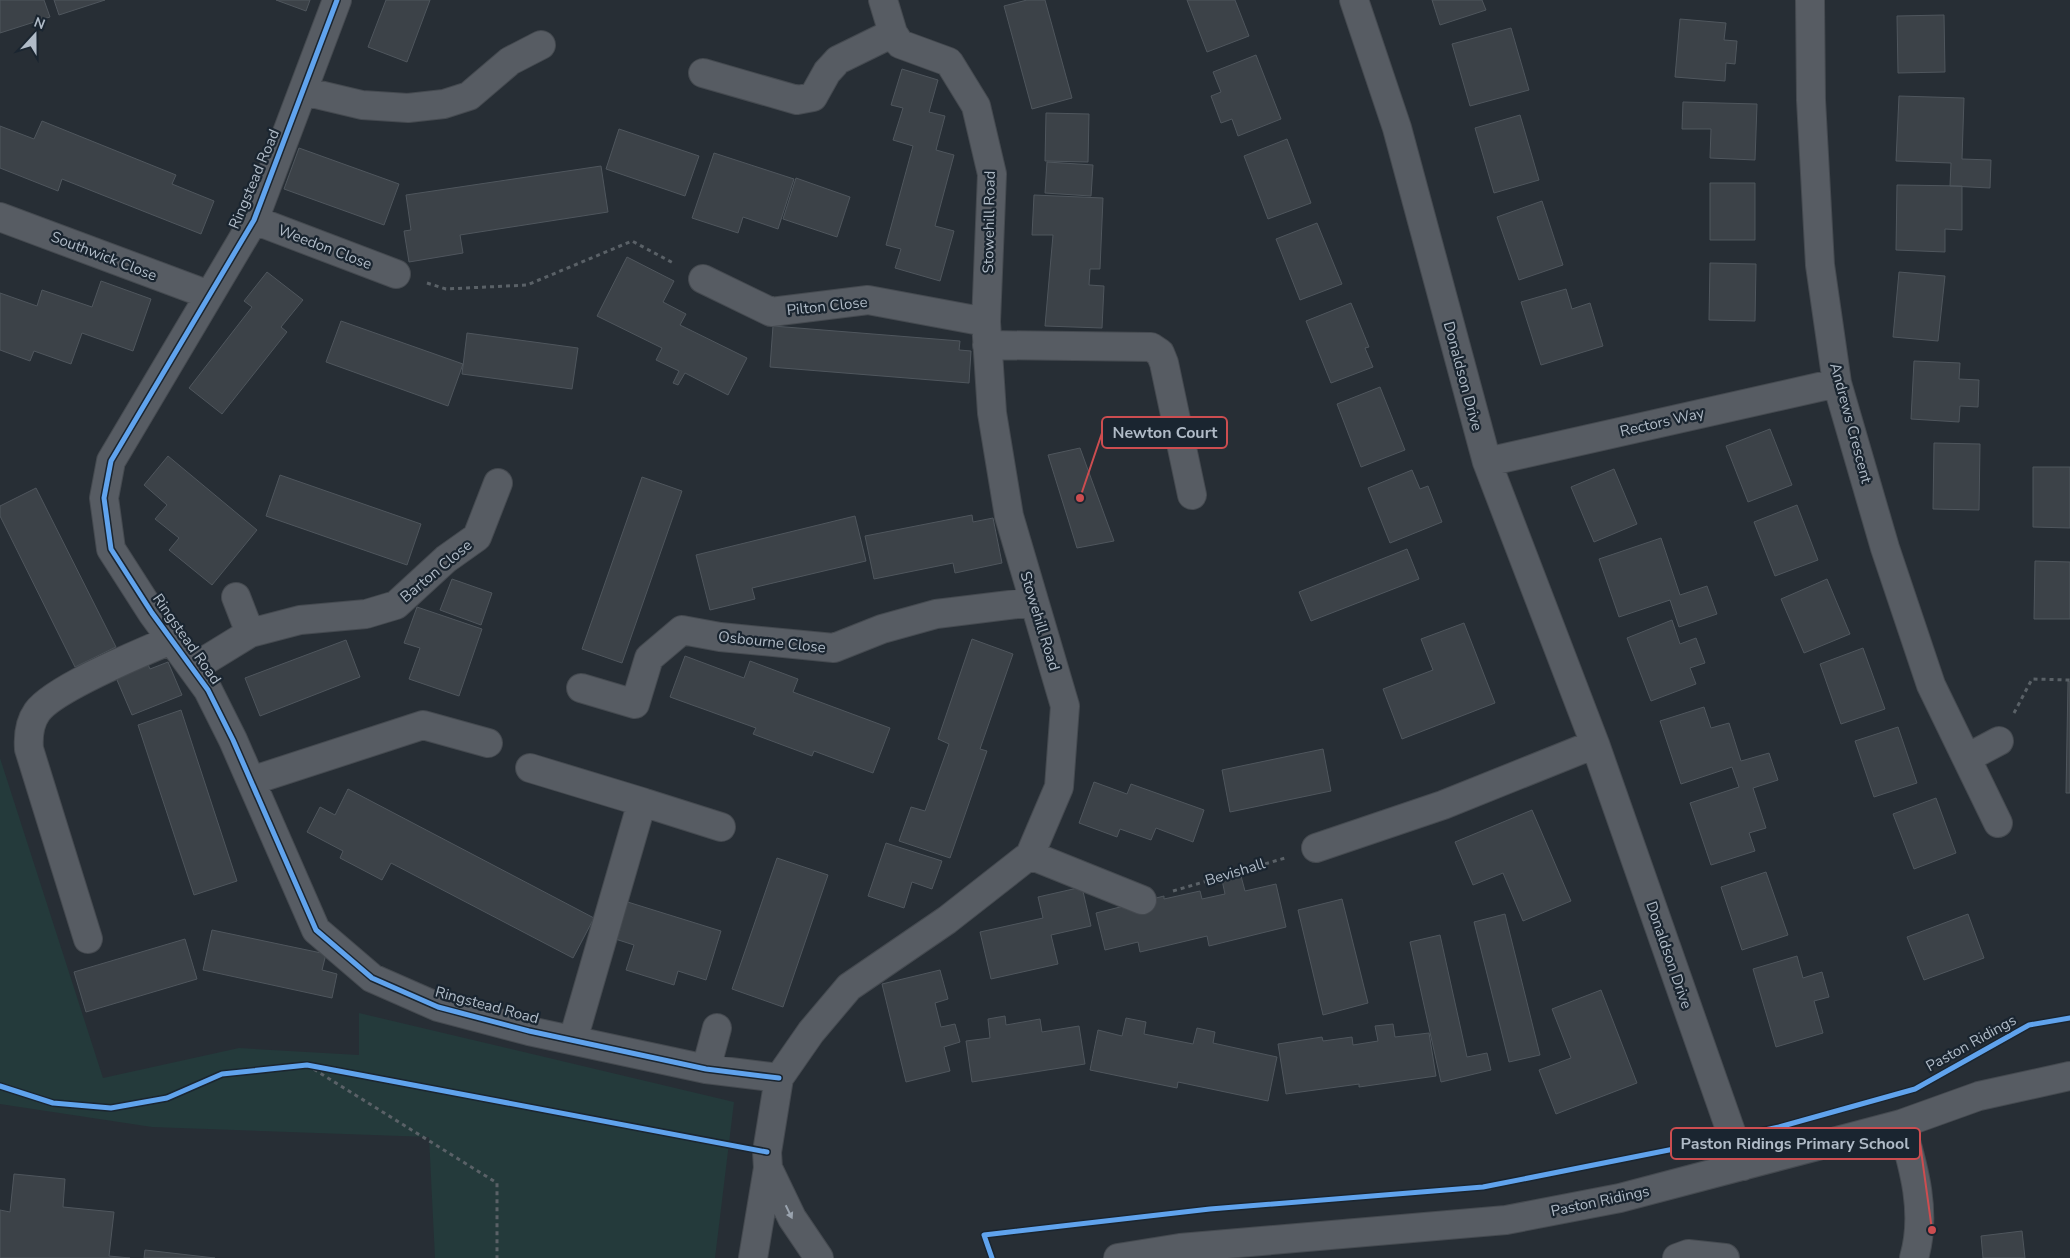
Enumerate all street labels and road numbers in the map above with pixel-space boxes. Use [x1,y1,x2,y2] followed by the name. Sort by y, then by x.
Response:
[224,126,284,232] street label: Ringstead Road
[978,170,1000,274] street label: Stowehill Road
[275,220,375,274] street label: Weedon Close
[48,227,160,285] street label: Southwick Close
[786,292,868,320] street label: Pilton Close
[1439,319,1487,433] street label: Donaldson Drive
[1825,361,1877,486] street label: Andrews Crescent
[1618,403,1706,441] street label: Rectors Way
[396,535,476,607] street label: Barton Close
[1015,569,1065,673] street label: Stowehill Road
[148,590,226,688] street label: Ringstead Road
[717,626,827,658] street label: Osbourne Close
[1203,853,1268,891] street label: Bevishall
[1641,899,1697,1011] street label: Donaldson Drive
[433,982,541,1028] street label: Ringstead Road
[1922,1010,2020,1076] street label: Paston Ridings
[1549,1181,1651,1221] street label: Paston Ridings

